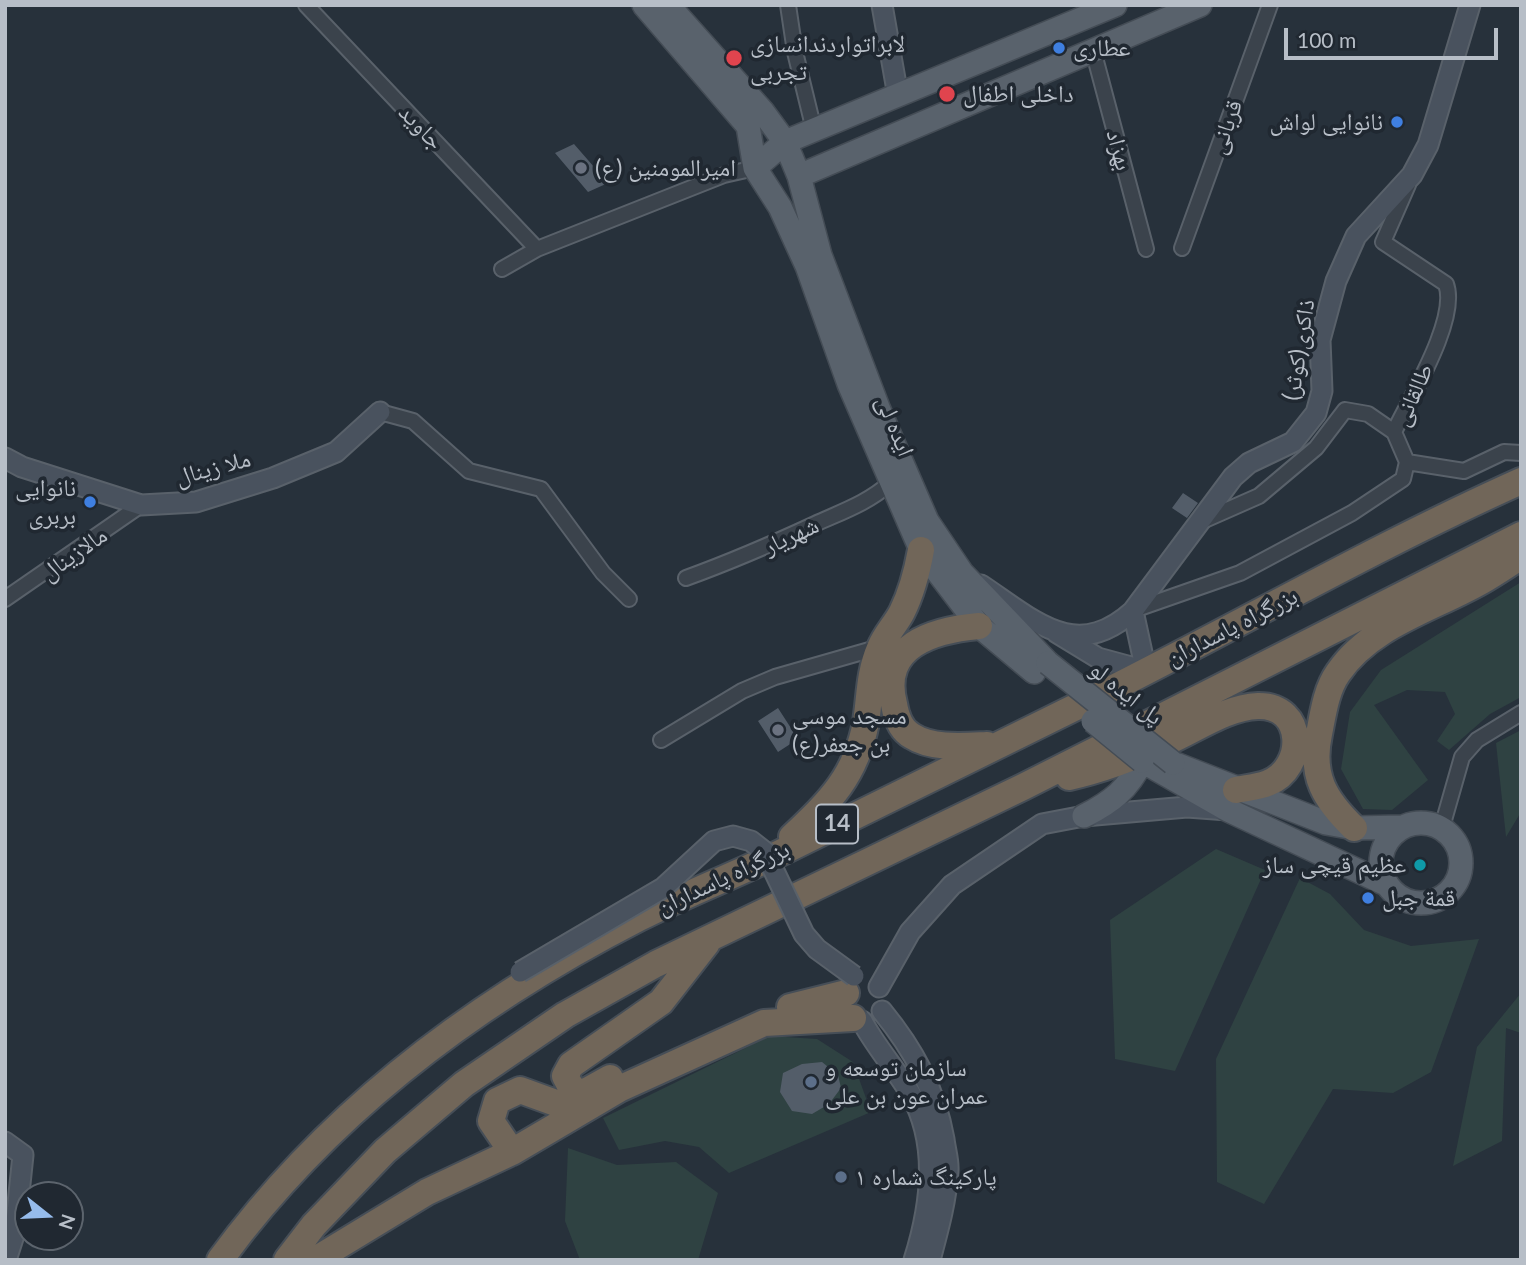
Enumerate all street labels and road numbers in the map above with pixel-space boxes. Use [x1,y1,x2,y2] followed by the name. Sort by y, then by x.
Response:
[1203,96,1249,158] street label: قربانی
[393,98,449,156] street label: جاوید
[1100,126,1138,174] street label: بهزاد
[1277,297,1321,403] street label: ذاکری(کوثر)
[1387,359,1439,431] street label: طالقانی
[870,391,920,461] street label: ایده لی
[172,444,254,492] street label: ملا زینال
[759,511,823,561] street label: شهریار
[35,521,113,587] street label: مالازینال
[1162,582,1302,672] street label: بزرگراه پاسداران
[1083,655,1169,731] street label: پل ایده لو
[816,804,858,844] road number: 14
[652,835,794,921] street label: بزرگراه پاسداران

